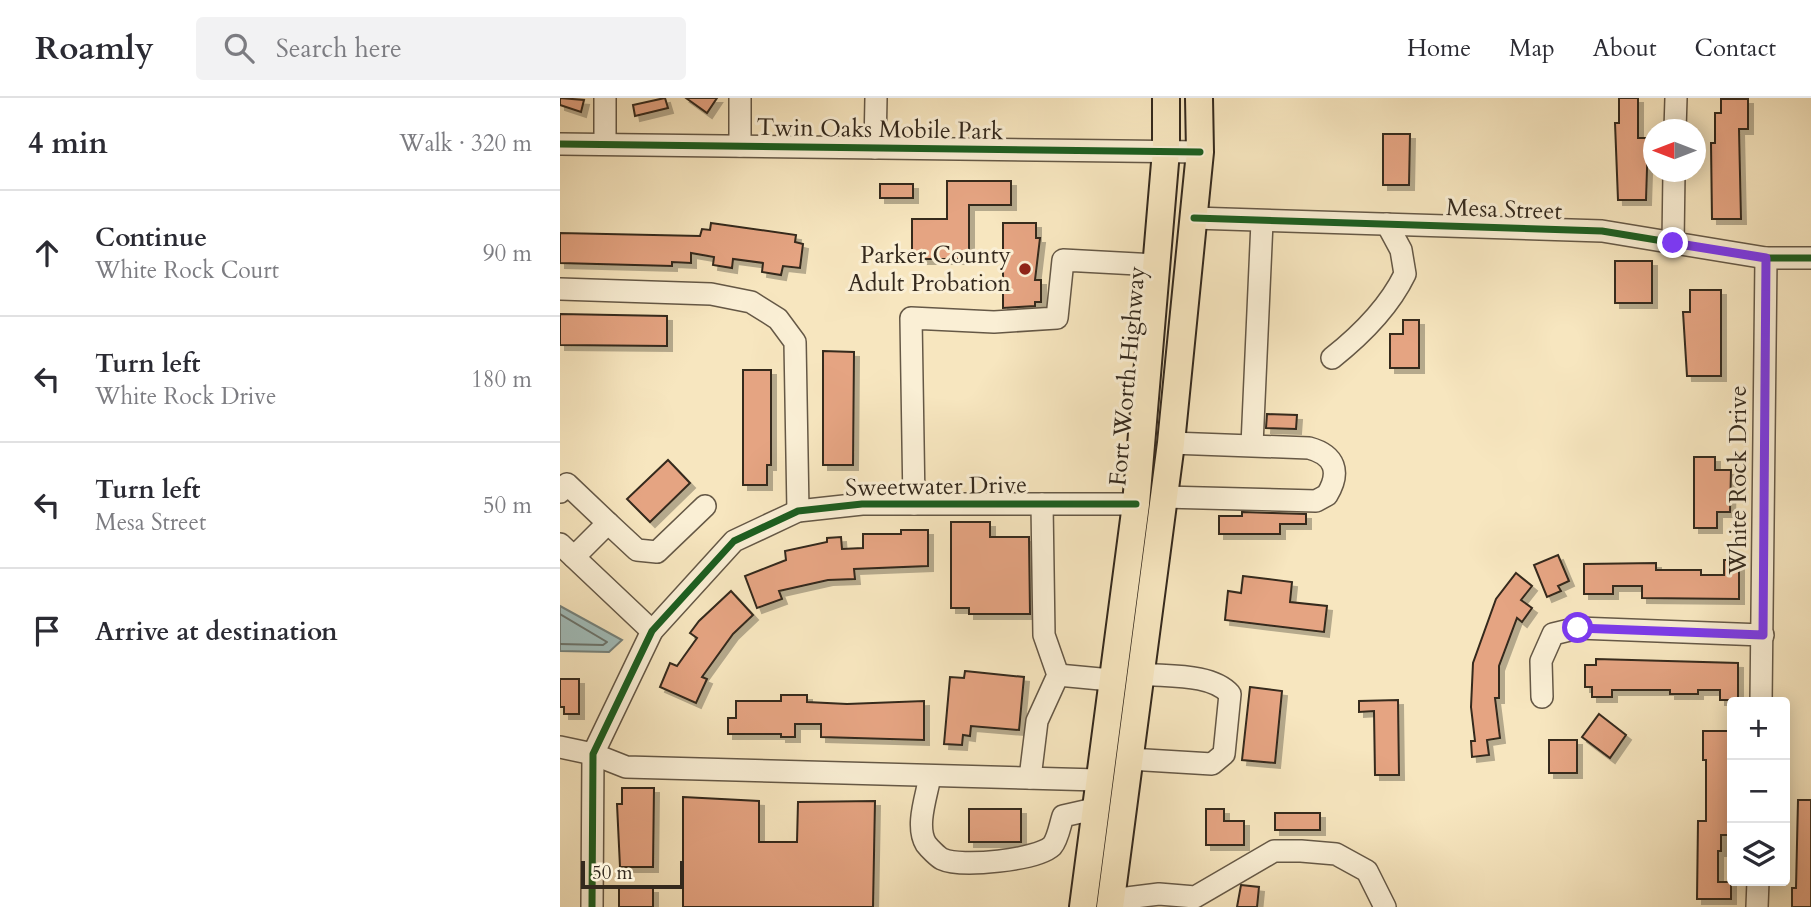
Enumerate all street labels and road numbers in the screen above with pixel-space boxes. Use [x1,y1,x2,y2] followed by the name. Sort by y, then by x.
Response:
[756,111,1004,148] street label: Twin Oaks Mobile Park
[1445,191,1563,228] street label: Mesa Street
[1101,264,1154,487] street label: Fort Worth Highway
[1722,385,1755,576] street label: White Rock Drive
[845,468,1027,505] street label: Sweetwater Drive

